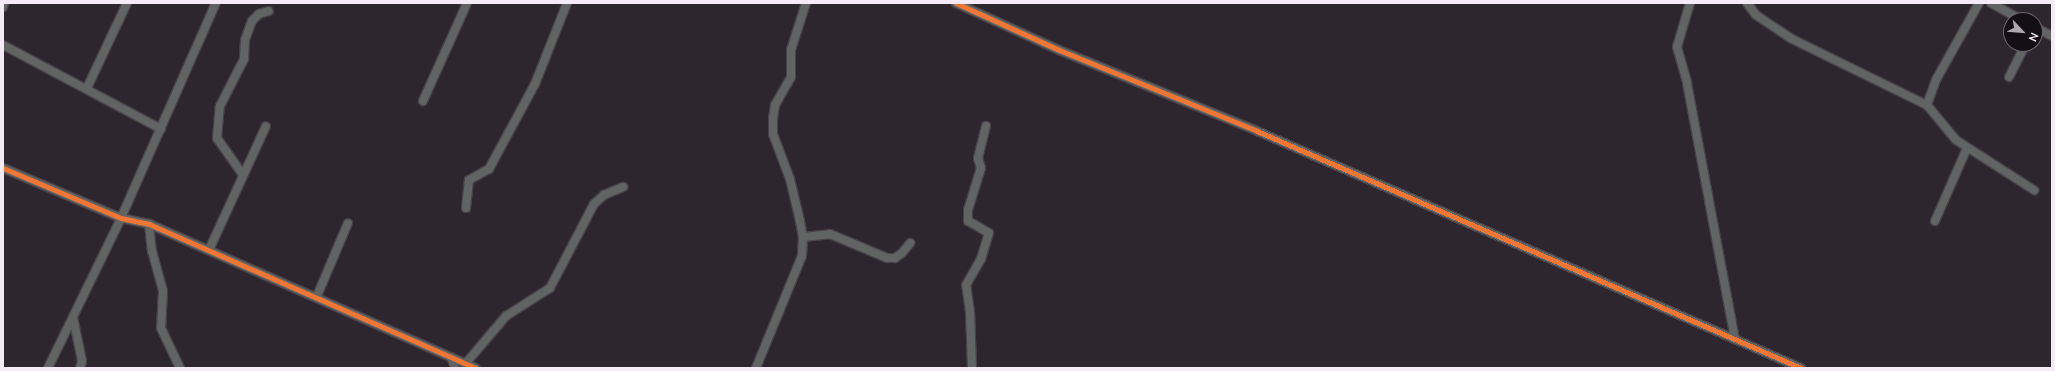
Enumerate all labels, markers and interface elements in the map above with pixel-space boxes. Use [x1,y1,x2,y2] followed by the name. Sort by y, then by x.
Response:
[2003,12,2043,52] north arrow
[2025,30,2042,44] text: N

